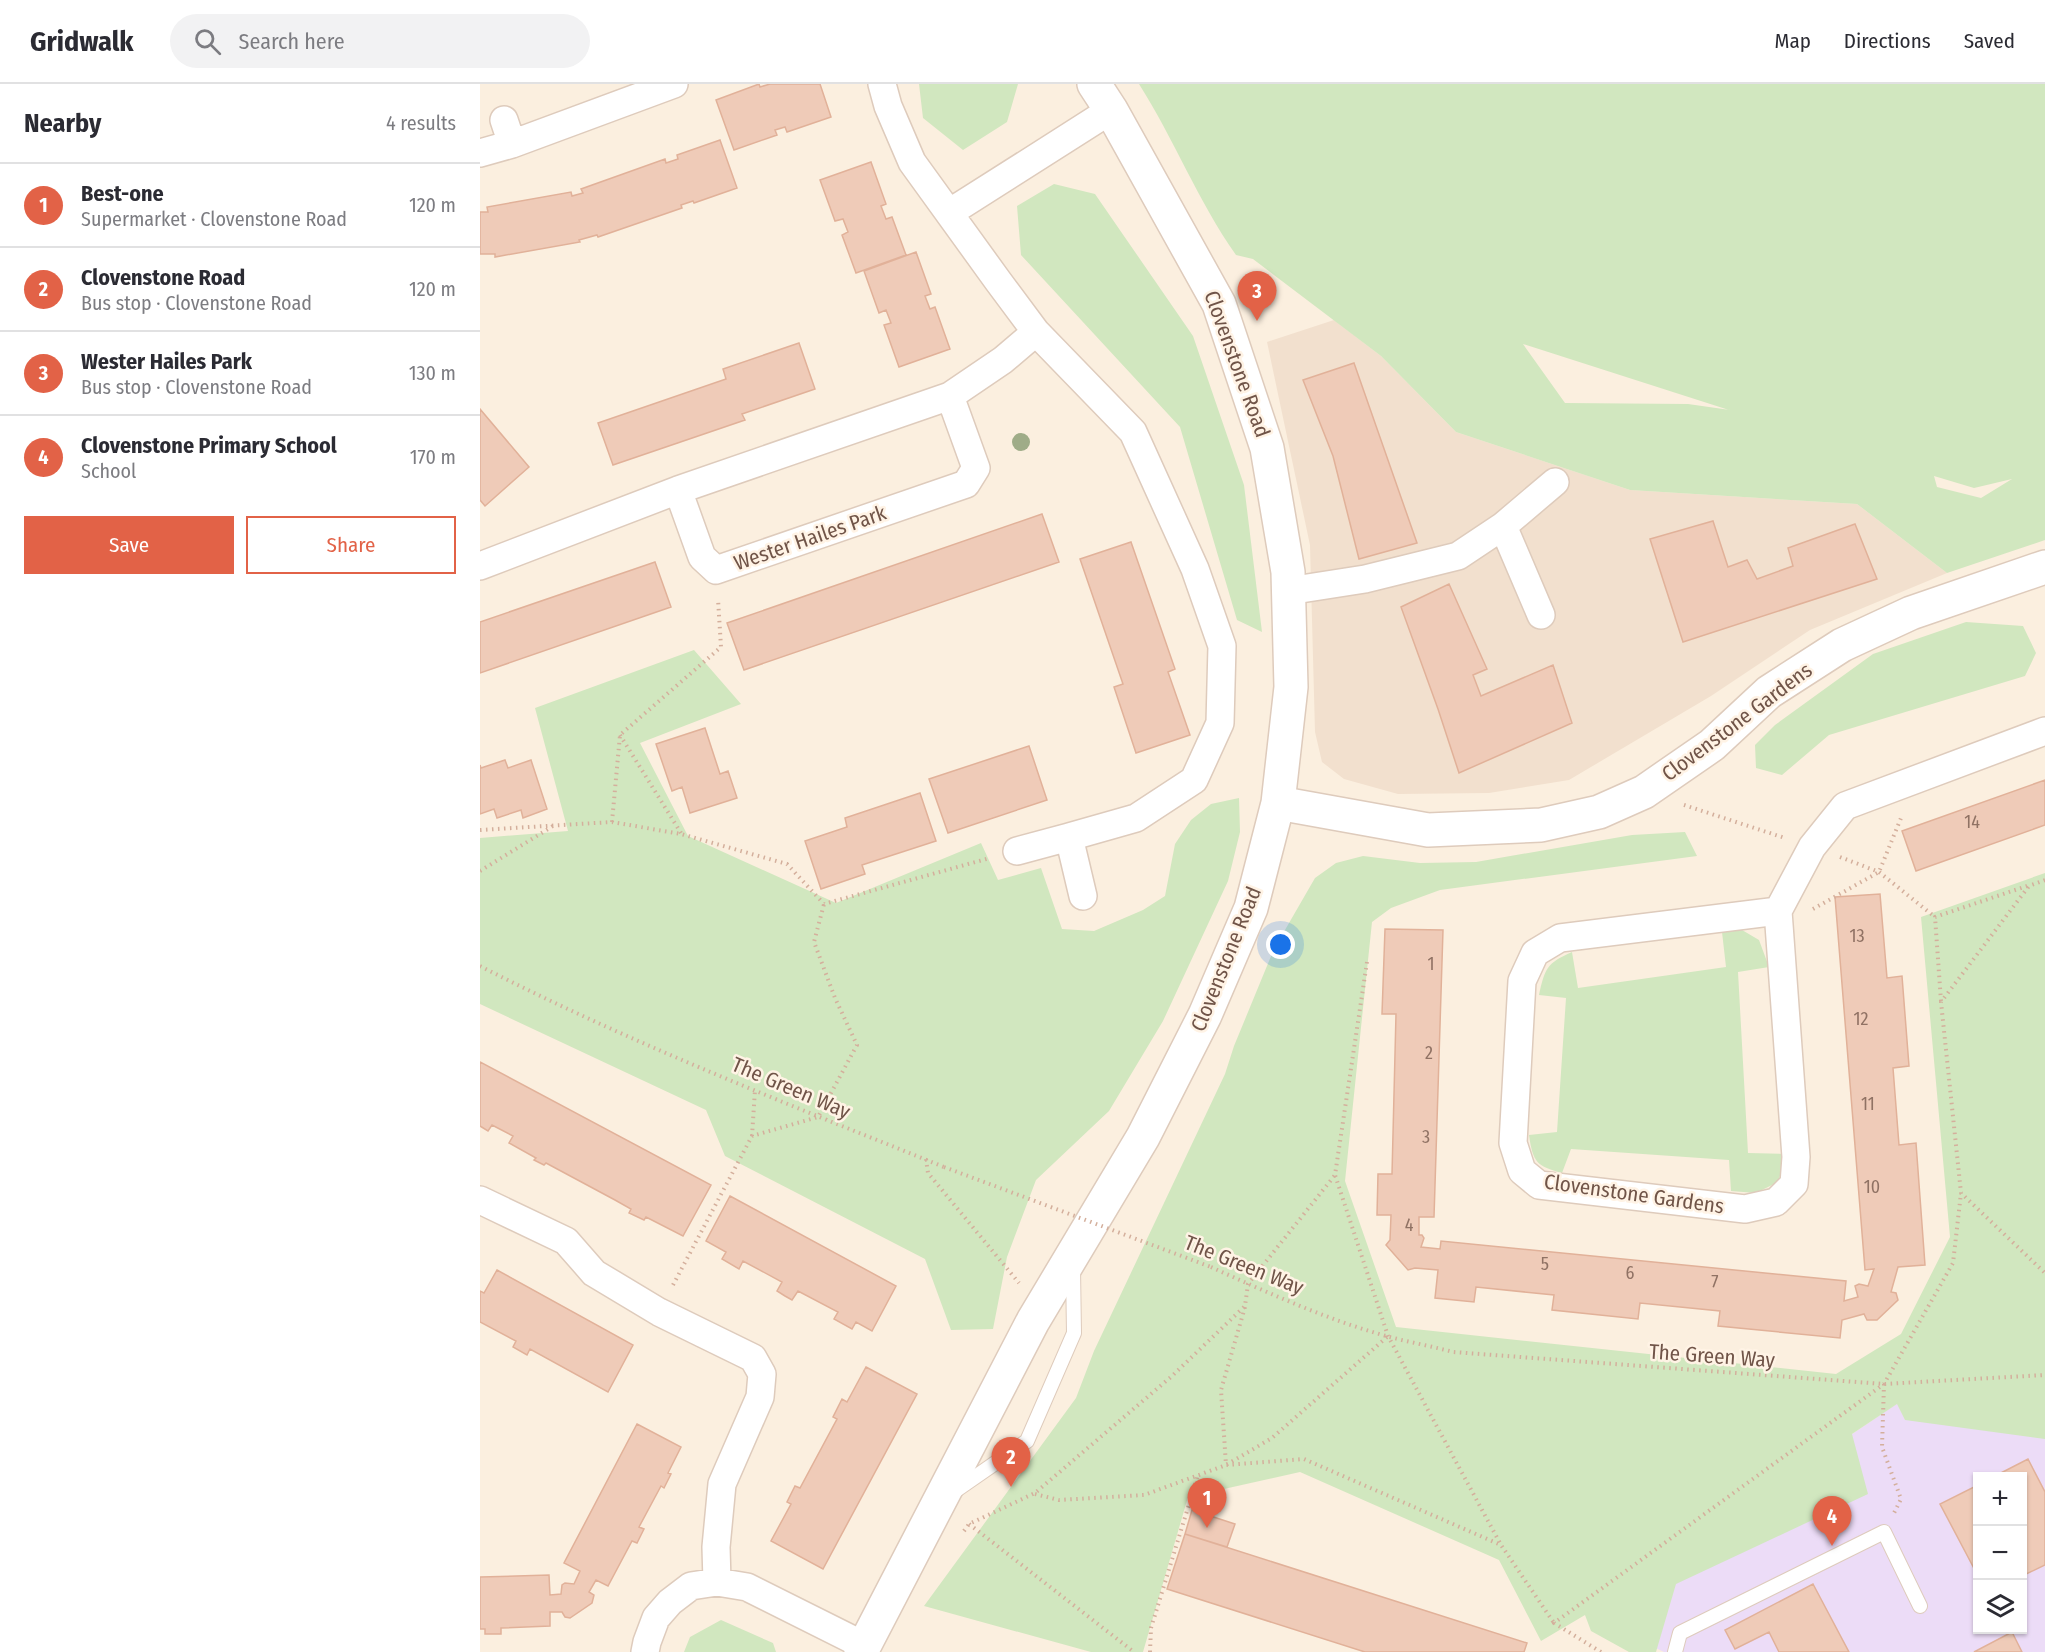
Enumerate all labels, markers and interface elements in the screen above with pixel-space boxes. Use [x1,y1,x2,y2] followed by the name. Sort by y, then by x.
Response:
[170,14,590,68] search box
[30,25,134,58] text: Gridwalk
[191,25,224,58] icon: search
[239,28,345,55] text: Search here
[1774,28,1811,54] text: Map
[1844,28,1931,54] text: Directions
[1964,28,2015,54] text: Saved
[24,108,101,139] text: Nearby
[386,111,456,135] text: 4 results
[81,180,164,207] text: Best-one
[39,193,48,217] text: 1
[409,193,456,217] text: 120 m
[81,207,347,231] text: Supermarket · Clovenstone Road
[81,264,245,291] text: Clovenstone Road
[1238,272,1276,321] pin: 3
[39,277,48,301] text: 2
[409,277,456,301] text: 120 m
[1198,287,1276,441] street label: Clovenstone Road
[81,291,312,315] text: Bus stop · Clovenstone Road
[81,348,252,375] text: Wester Hailes Park
[39,361,48,385] text: 3
[409,361,456,385] text: 130 m
[81,375,312,399] text: Bus stop · Clovenstone Road
[81,432,337,459] text: Clovenstone Primary School
[38,445,49,469] text: 4
[410,445,456,469] text: 170 m
[81,459,136,483] text: School
[730,500,890,576] street label: Wester Hailes Park
[24,516,234,574] button: Save
[246,516,456,574] button: Share
[1657,657,1817,787] street label: Clovenstone Gardens
[1964,811,1980,833] house number: 14
[1185,883,1267,1035] street label: Clovenstone Road
[1849,925,1865,947] house number: 13
[1266,930,1295,959] your location
[1427,953,1435,975] house number: 1
[1854,1008,1869,1030] house number: 12
[1425,1042,1433,1064] house number: 2
[728,1051,855,1125] street label: The Green Way
[1861,1093,1875,1115] house number: 11
[1422,1126,1430,1148] house number: 3
[1542,1169,1726,1219] street label: Clovenstone Gardens
[1864,1176,1880,1198] house number: 10
[1405,1214,1414,1236] house number: 4
[1181,1229,1308,1301] street label: The Green Way
[1541,1253,1549,1275] house number: 5
[1626,1262,1635,1284] house number: 6
[1711,1271,1719,1293] house number: 7
[1648,1339,1776,1373] street label: The Green Way
[992,1438,1030,1487] pin: 2
[1973,1472,2027,1634] map controls
[1973,1472,2027,1526] button: +
[1188,1478,1226,1528] pin: 1
[1812,1496,1852,1546] pin: 4
[1973,1526,2027,1580] button: −
[1973,1580,2027,1634] button: layers

